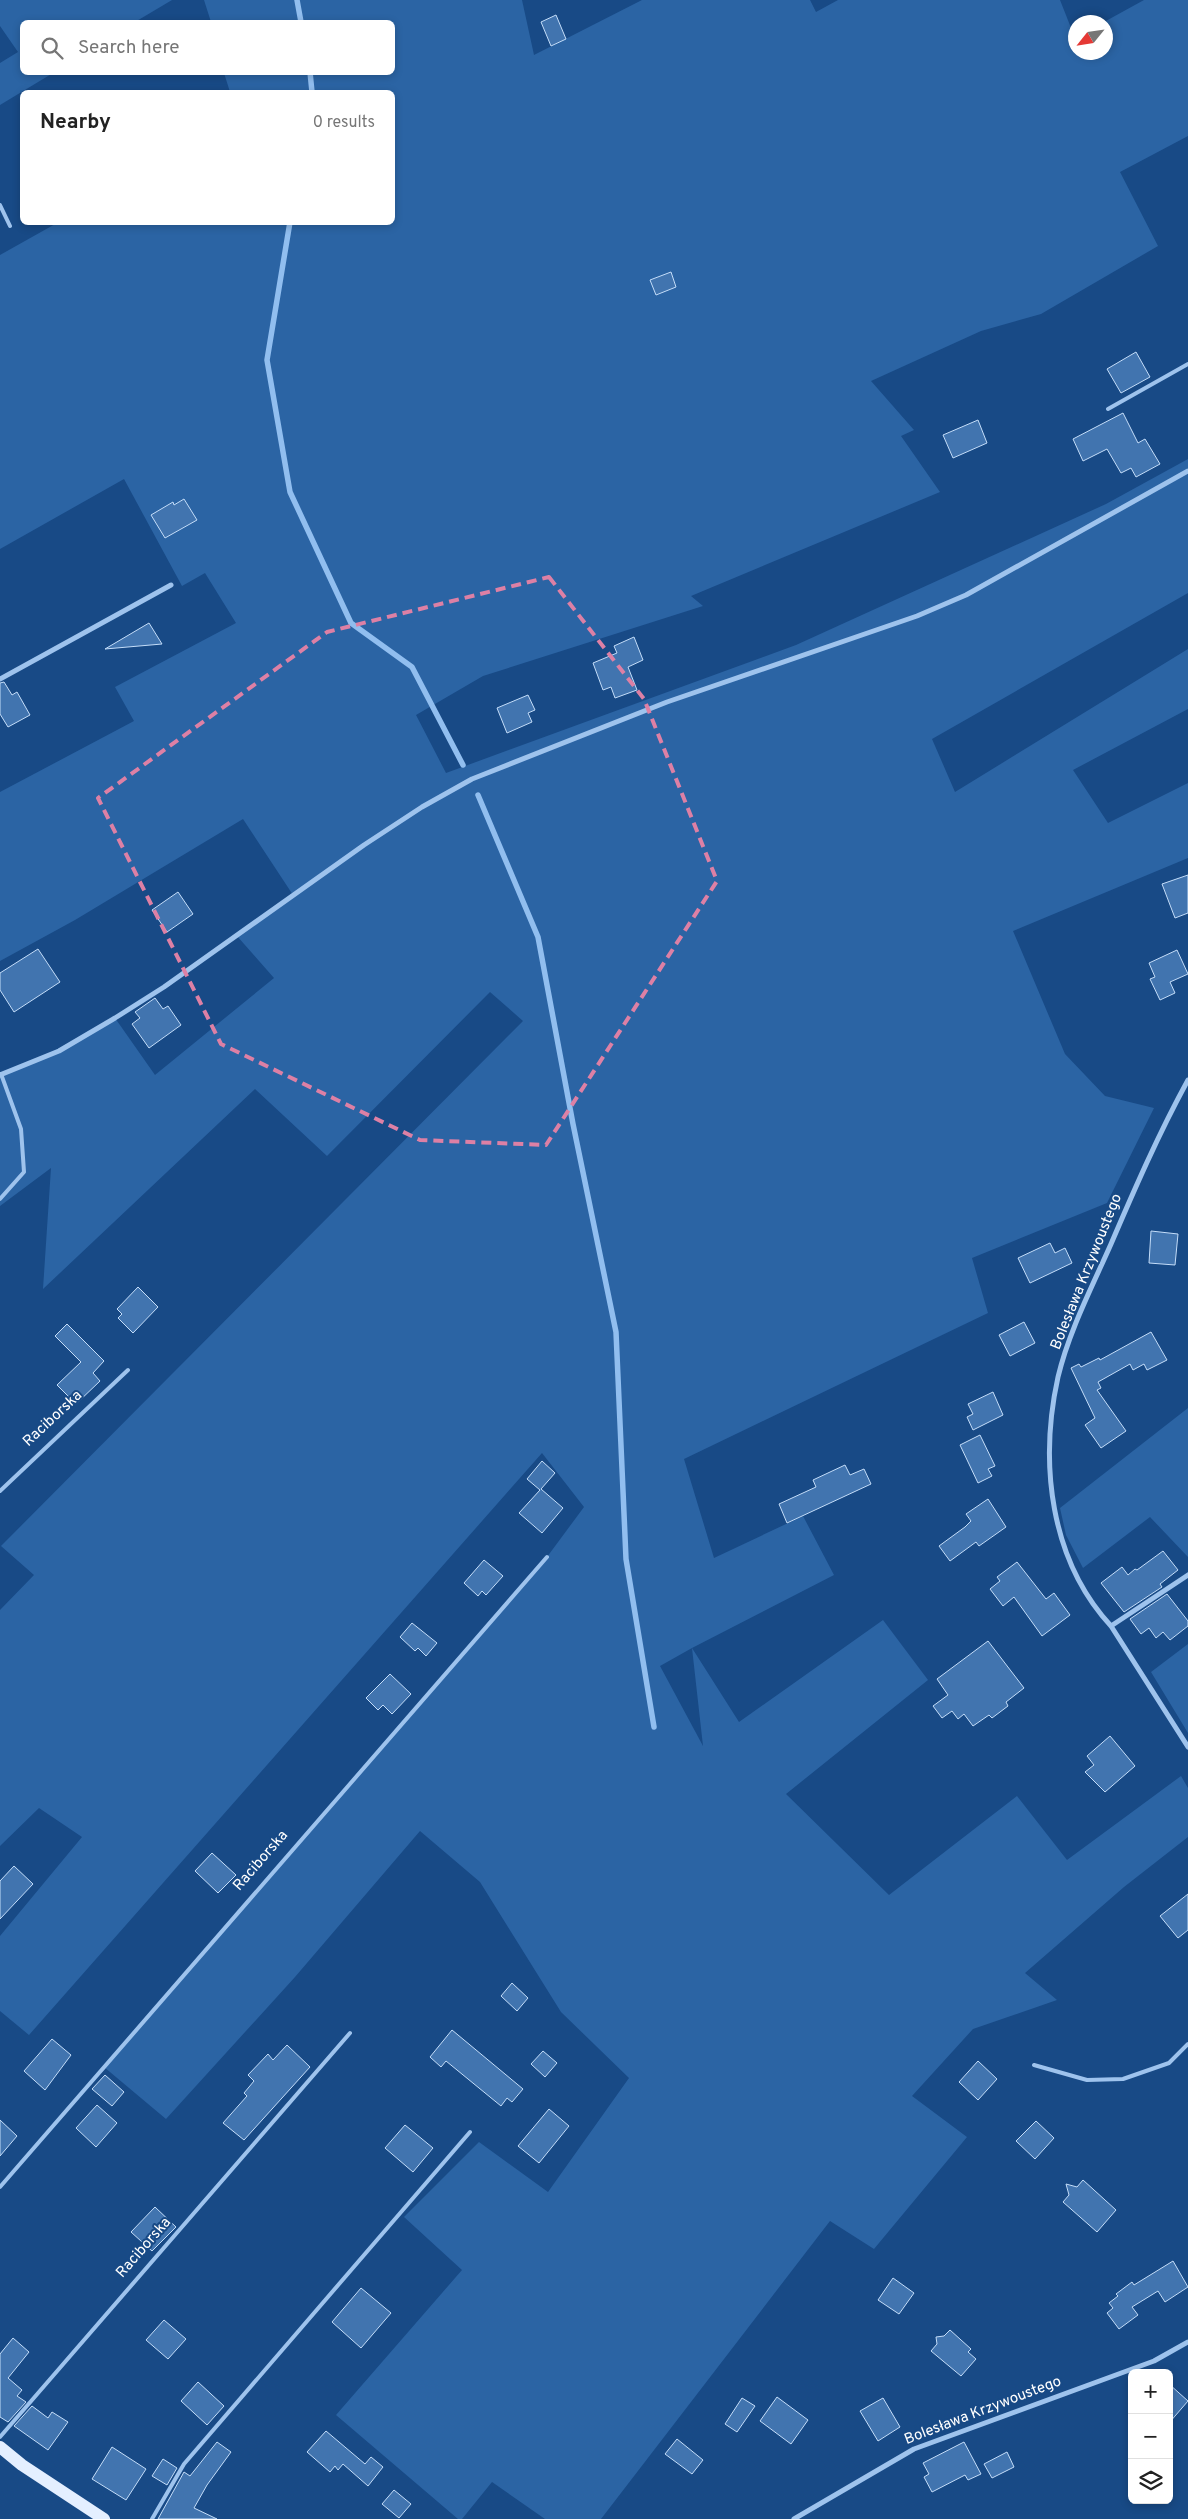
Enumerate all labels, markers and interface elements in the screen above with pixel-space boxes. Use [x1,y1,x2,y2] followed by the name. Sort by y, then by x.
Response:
[1068,15,1113,60] north arrow
[20,20,395,75] search box
[38,34,66,62] icon: search
[78,36,180,60] text: Search here
[40,109,111,136] text: Nearby
[313,113,375,133] text: 0 results
[1047,1191,1127,1353] street label: Bolesława Krzywoustego
[19,1387,87,1451] street label: Raciborska
[229,1827,293,1895] street label: Raciborska
[112,2214,176,2282] street label: Raciborska
[1128,2369,1173,2504] map controls
[1128,2369,1173,2414] button: +
[902,2372,1064,2450] street label: Bolesława Krzywoustego
[1128,2414,1173,2459] button: −
[1128,2459,1173,2504] button: layers

